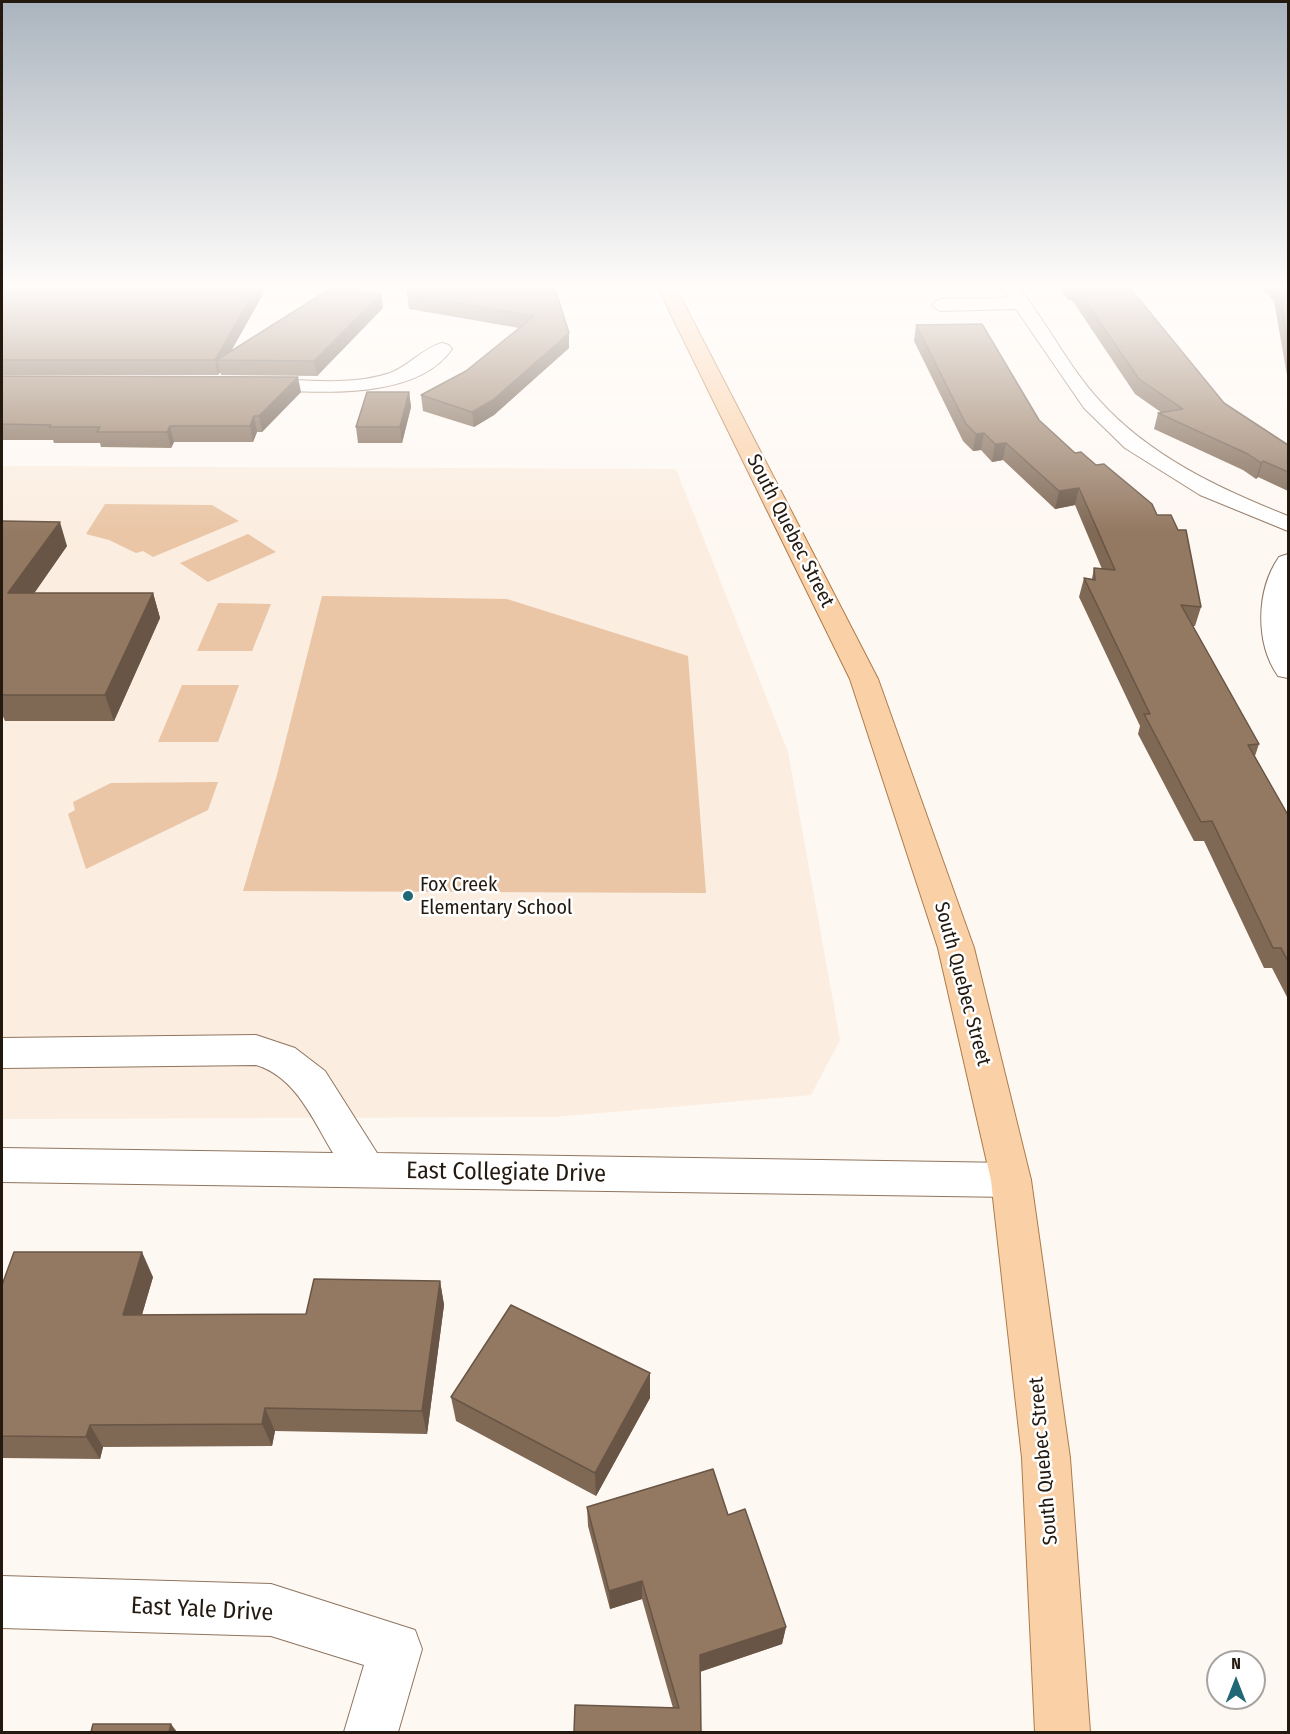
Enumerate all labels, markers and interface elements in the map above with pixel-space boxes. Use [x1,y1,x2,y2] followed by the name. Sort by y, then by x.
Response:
[741,450,839,612] street label: South Quebec Street
[420,873,572,920] place label: Fox Creek Elementary School
[401,889,415,903] marker: Fox Creek Elementary School
[929,899,995,1069] street label: South Quebec Street
[406,1157,606,1189] street label: East Collegiate Drive
[1025,1376,1063,1546] street label: South Quebec Street
[130,1592,274,1628] street label: East Yale Drive
[1206,1650,1266,1710] north arrow
[1231,1654,1241,1673] text: N

